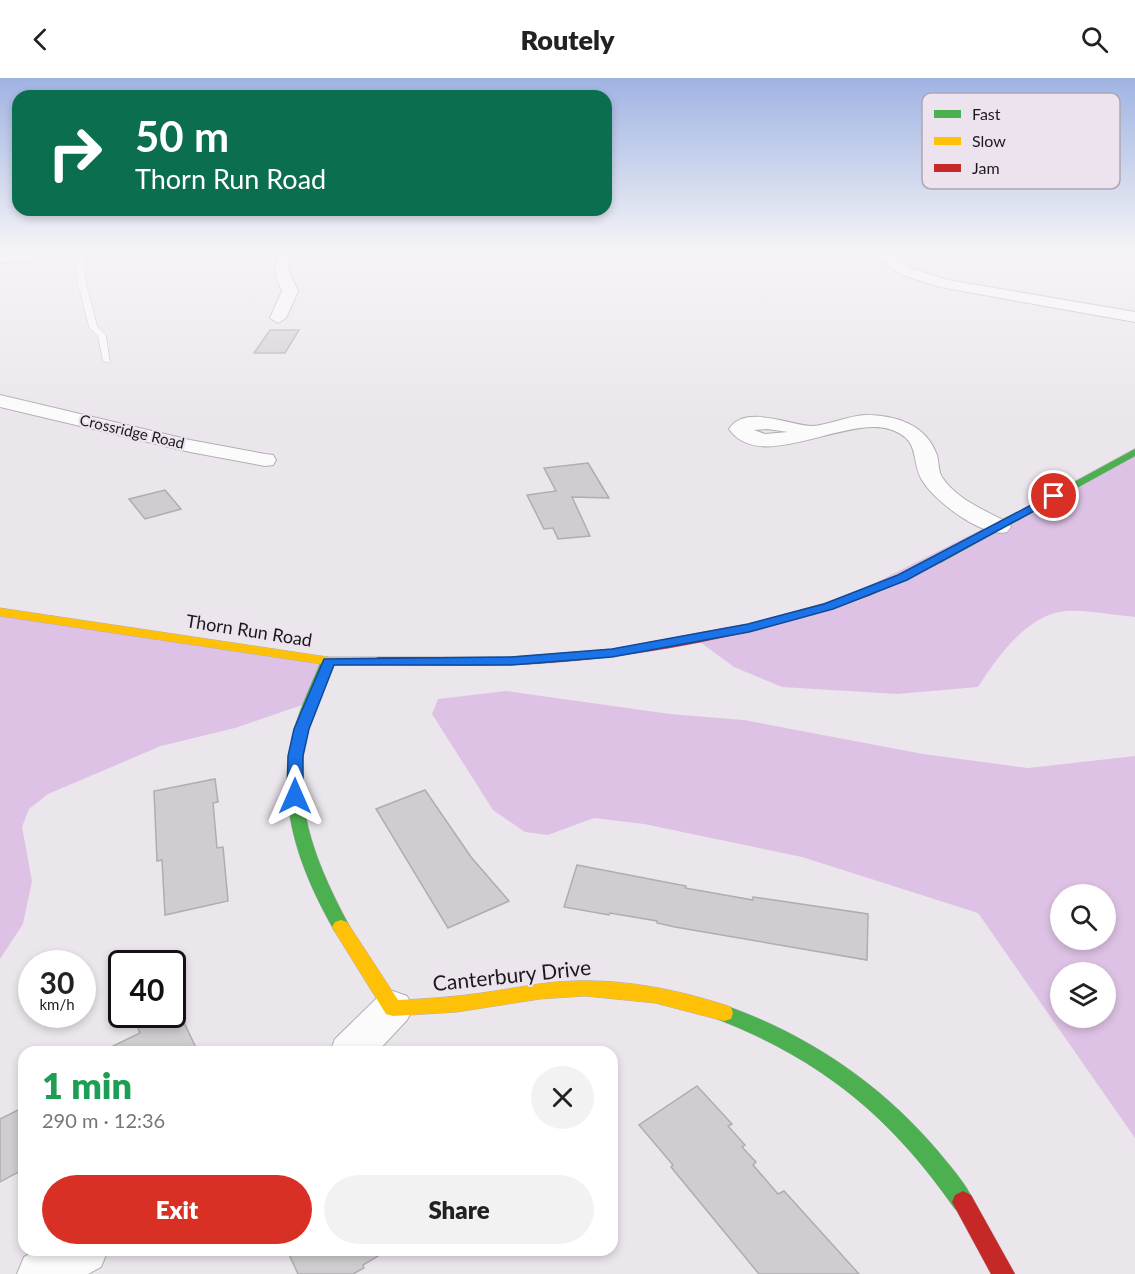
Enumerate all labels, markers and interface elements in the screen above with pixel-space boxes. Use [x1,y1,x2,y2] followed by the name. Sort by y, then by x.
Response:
[24,23,57,56] icon: back
[520,23,615,56] text: Routely
[1078,23,1111,56] icon: search
[922,93,1120,189] legend
[972,104,1001,123] text: Fast
[135,111,229,161] text: 50 m
[36,114,114,192] icon: right
[972,131,1006,150] text: Slow
[972,158,1000,177] text: Jam
[135,162,326,195] text: Thorn Run Road
[78,410,186,452] street label: Crossridge Road
[1028,470,1079,521] pin
[1037,479,1070,512] icon: arrive
[184,609,314,651] street label: Thorn Run Road
[263,764,327,828] position arrow
[1050,884,1116,1028] map controls
[1050,884,1116,950] button: search
[108,950,186,1028] speed limit sign: 40
[431,954,592,995] street label: Canterbury Drive
[1050,962,1116,1028] button: layers
[40,964,74,1000] text: 30
[39,995,75,1013] text: km/h
[42,1063,132,1107] text: 1 min
[531,1066,594,1129] button: close
[42,1108,165,1132] text: 290 m · 12:36
[42,1175,312,1244] button: Exit
[324,1175,594,1244] button: Share

